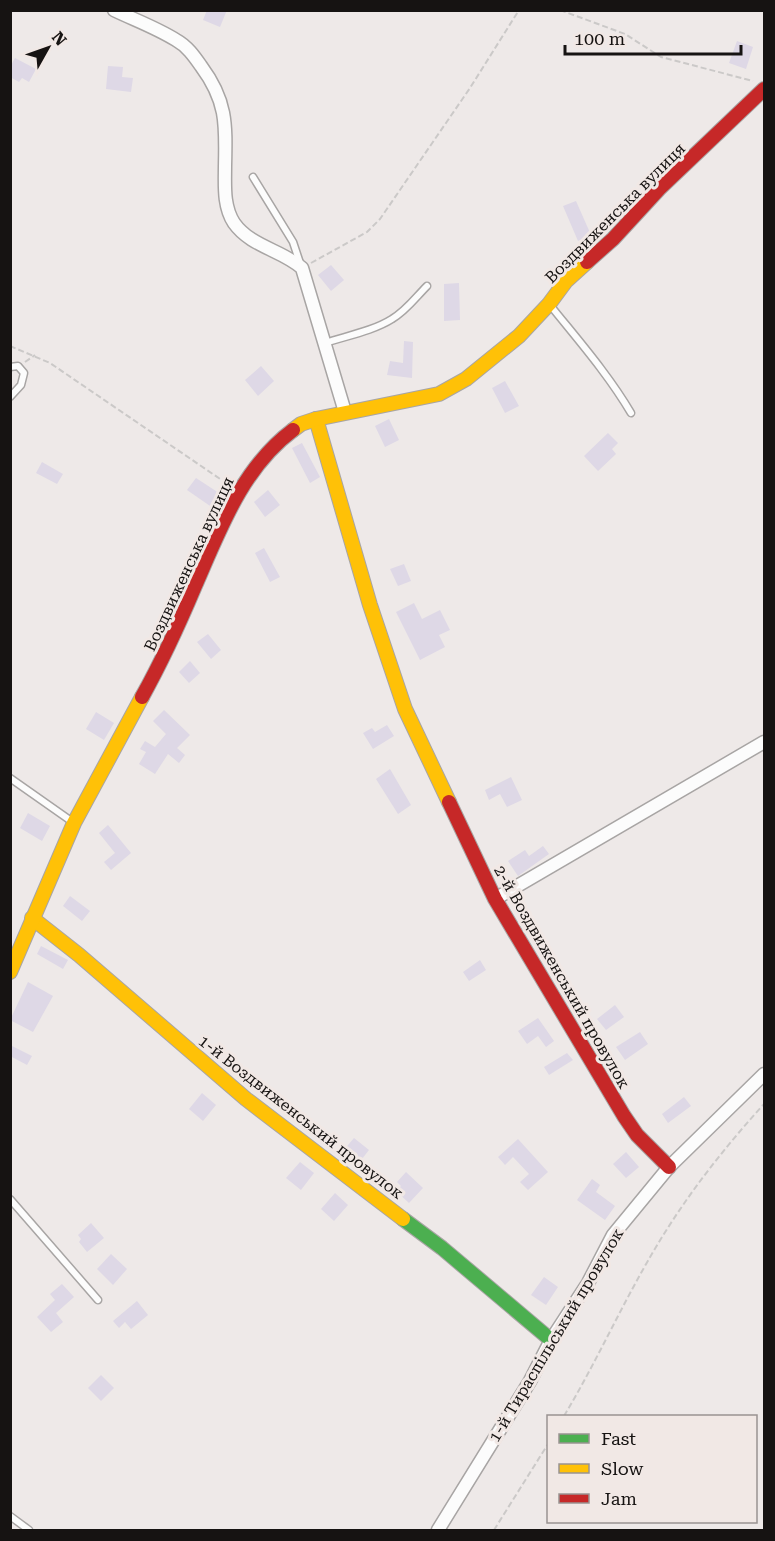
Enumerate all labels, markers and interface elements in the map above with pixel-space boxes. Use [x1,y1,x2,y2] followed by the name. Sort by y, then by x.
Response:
[18,18,78,78] north arrow
[565,18,740,56] scale bar
[48,28,70,50] text: N
[574,28,625,49] text: 100 m
[541,139,689,287] street label: Воздвиженська вулиця
[140,474,238,654] street label: Воздвиженська вулиця
[490,862,634,1092] street label: 2-й Воздвиженський провулок
[195,1031,407,1203] street label: 1-й Воздвиженський провулок
[485,1225,627,1445] street label: 1-й Тираспільський провулок
[547,1415,757,1523] legend
[601,1428,636,1449] text: Fast
[601,1458,643,1479] text: Slow
[601,1488,637,1509] text: Jam

